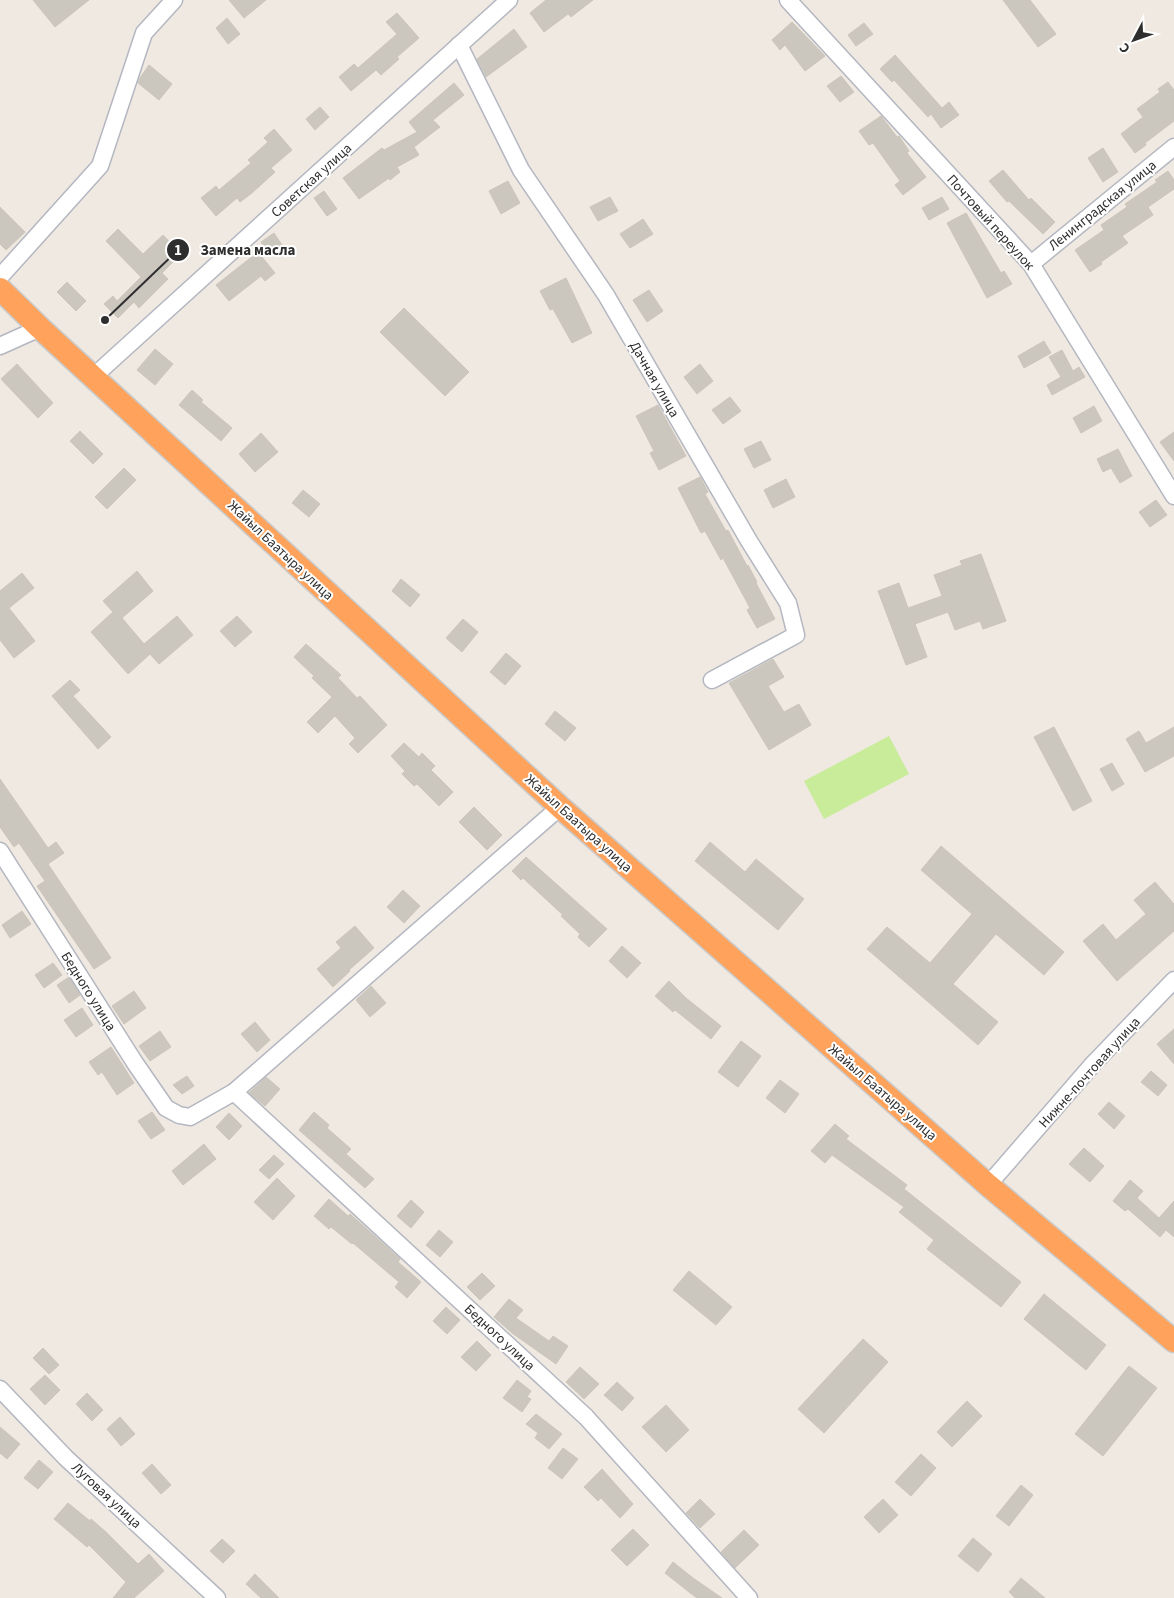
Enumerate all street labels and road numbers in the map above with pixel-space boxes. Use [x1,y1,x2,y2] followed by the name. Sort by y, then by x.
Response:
[267,139,357,223] street label: Советская улица
[1044,156,1161,256] street label: Ленинградская улица
[942,170,1039,275] street label: Почтовый переулок
[624,338,684,421] street label: Дачная улица
[223,496,338,605] street label: Жайыл Баатыра улица
[520,770,636,877] street label: Жайыл Баатыра улица
[56,948,121,1035] street label: Бедного улица
[1034,1013,1145,1133] street label: Нижне-почтовая улица
[824,1040,941,1146] street label: Жайыл Баатыра улица
[460,1300,539,1376] street label: Бедного улица
[67,1458,146,1533] street label: Луговая улица

